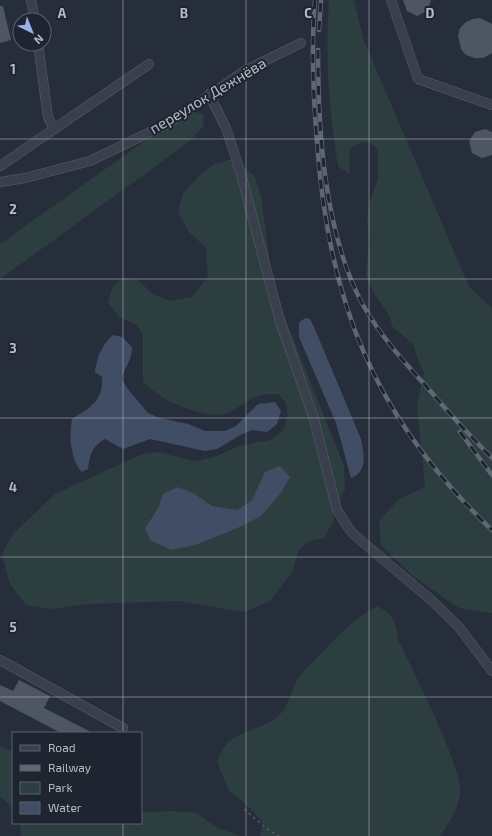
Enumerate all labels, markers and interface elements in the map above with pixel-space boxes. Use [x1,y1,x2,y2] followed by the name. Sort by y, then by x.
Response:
[58,5,67,21] text: A
[180,5,188,21] text: B
[304,5,312,21] text: C
[426,5,435,21] text: D
[12,12,52,52] north arrow
[32,32,47,47] text: N
[146,53,270,138] street label: переулок Дежнёва
[10,61,16,77] text: 1
[9,201,17,217] text: 2
[9,340,17,356] text: 3
[9,479,17,495] text: 4
[9,619,17,635] text: 5
[12,732,142,824] legend
[48,740,76,754] text: Road
[48,760,92,774] text: Railway
[48,780,73,794] text: Park
[48,800,82,814] text: Water

